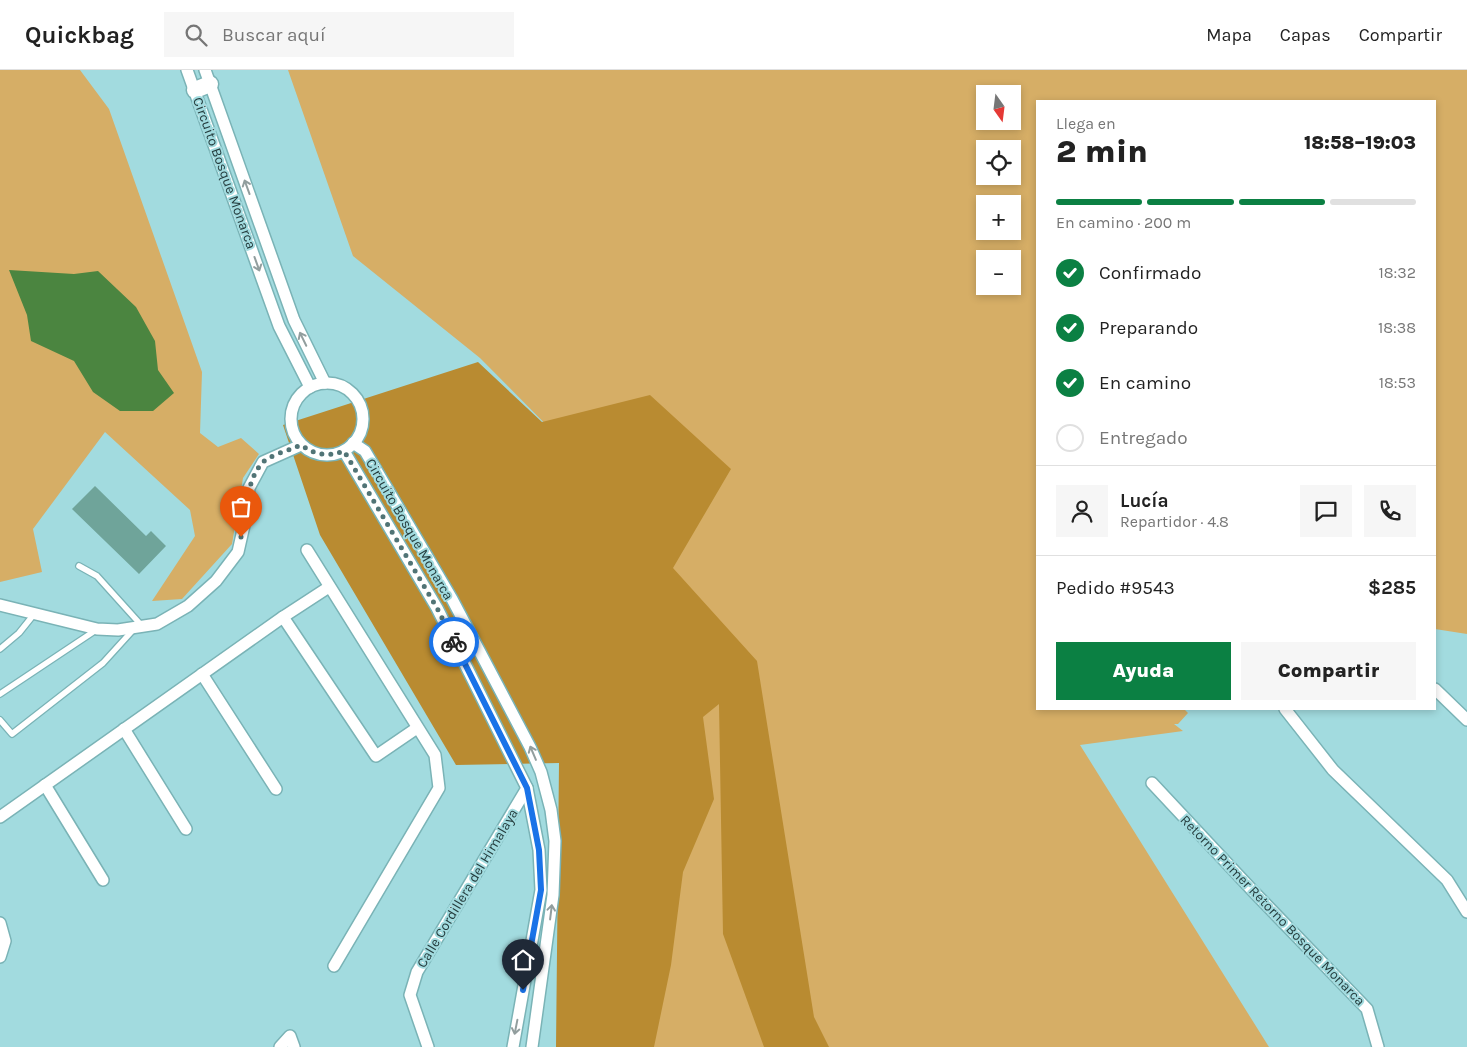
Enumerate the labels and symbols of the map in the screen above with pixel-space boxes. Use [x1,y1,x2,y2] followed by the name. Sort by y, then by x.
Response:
[976,85,1021,130] north arrow
[189,95,260,251] street label: Circuito Bosque Monarca
[242,179,251,195] one-way arrow
[253,256,262,271] one-way arrow
[298,332,307,347] one-way arrow
[362,456,457,603] street label: Circuito Bosque Monarca
[220,486,262,537] pin
[429,617,479,667] courier
[528,746,538,761] one-way arrow
[413,806,522,971] street label: Calle Cordillera del Himalaya
[1177,811,1369,1009] street label: Retorno Primer Retorno Bosque Monarca
[546,904,556,920] one-way arrow
[502,939,544,990] pin
[511,1018,521,1034] one-way arrow

